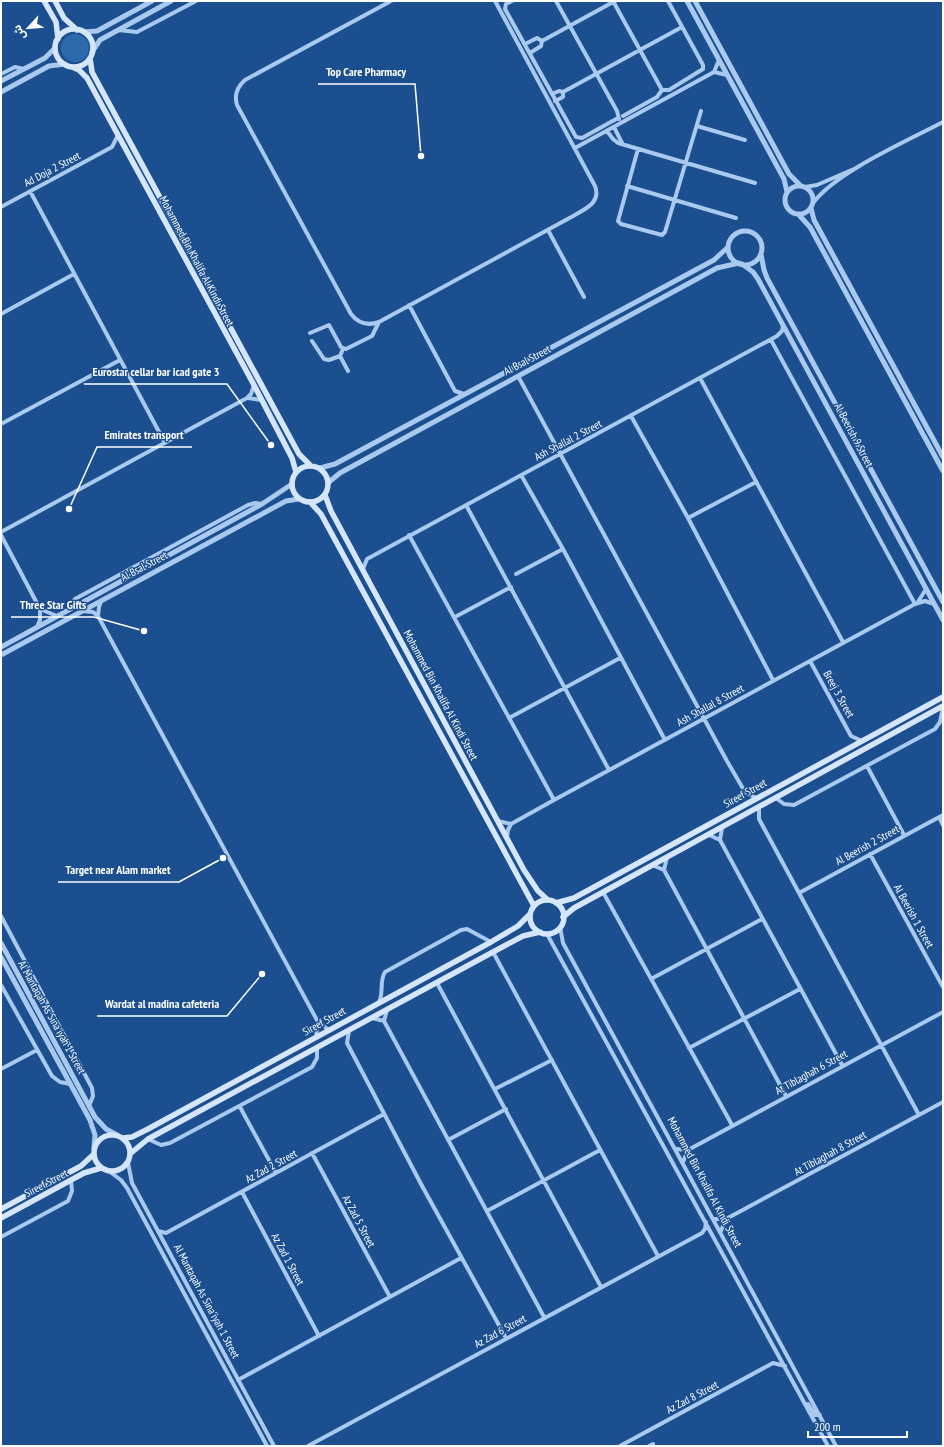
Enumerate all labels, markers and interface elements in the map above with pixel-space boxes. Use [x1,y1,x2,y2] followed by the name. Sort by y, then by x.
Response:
[8,8,48,48] north arrow
[9,23,29,42] text: ش
[318,60,415,84] callout: Top Care Pharmacy
[326,64,406,79] text: Top Care Pharmacy
[21,148,83,190] street label: Ad Doja 2 Street
[157,193,237,329] street label: Mohammed Bin Khalifa Al Kindi Street
[501,342,553,378] street label: Al Bsal Street
[84,360,227,384] callout: Eurostar cellar bar icad gate 3
[93,364,220,379] text: Eurostar cellar bar icad gate 3
[831,401,877,469] street label: Al Beerish 9 Street
[532,416,604,464] street label: Ash Shallal 2 Street
[97,423,192,447] callout: Emirates transport
[104,427,184,442] text: Emirates transport
[118,548,170,584] street label: Al Bsal Street
[11,593,94,617] callout: Three Star Gifts
[20,597,86,612] text: Three Star Gifts
[401,627,481,763] street label: Mohammed Bin Khalifa Al Kindi Street
[820,668,858,720] street label: Breej 3 Street
[674,681,746,729] street label: Ash Shallal 8 Street
[721,775,769,811] street label: Sireef Street
[833,822,901,868] street label: Al Beerish 2 Street
[58,858,179,882] callout: Target near Alam market
[66,862,171,877] text: Target near Alam market
[891,882,937,950] street label: Al Beerish 1 Street
[15,958,89,1076] street label: Al Mantaqah As Sina'iyah 1 Street
[97,992,227,1016] callout: Wardat al madina cafeteria
[104,996,219,1011] text: Wardat al madina cafeteria
[300,1003,348,1039] street label: Sireef Street
[772,1046,850,1098] street label: At Tiblaghah 6 Street
[665,1114,745,1250] street label: Mohammed Bin Khalifa Al Kindi Street
[791,1127,869,1179] street label: At Tiblaghah 8 Street
[243,1146,299,1186] street label: Az Zad 2 Street
[22,1166,70,1200] street label: Sireef Street
[339,1193,379,1249] street label: Az Zad 5 Street
[268,1231,308,1287] street label: Az Zad 1 Street
[171,1241,243,1361] street label: Al Mantaqah As Sina'iyah 1 Street
[472,1311,528,1351] street label: Az Zad 6 Street
[664,1377,720,1417] street label: Az Zad 8 Street
[808,1413,907,1439] scale bar
[814,1419,841,1434] text: 200 m

